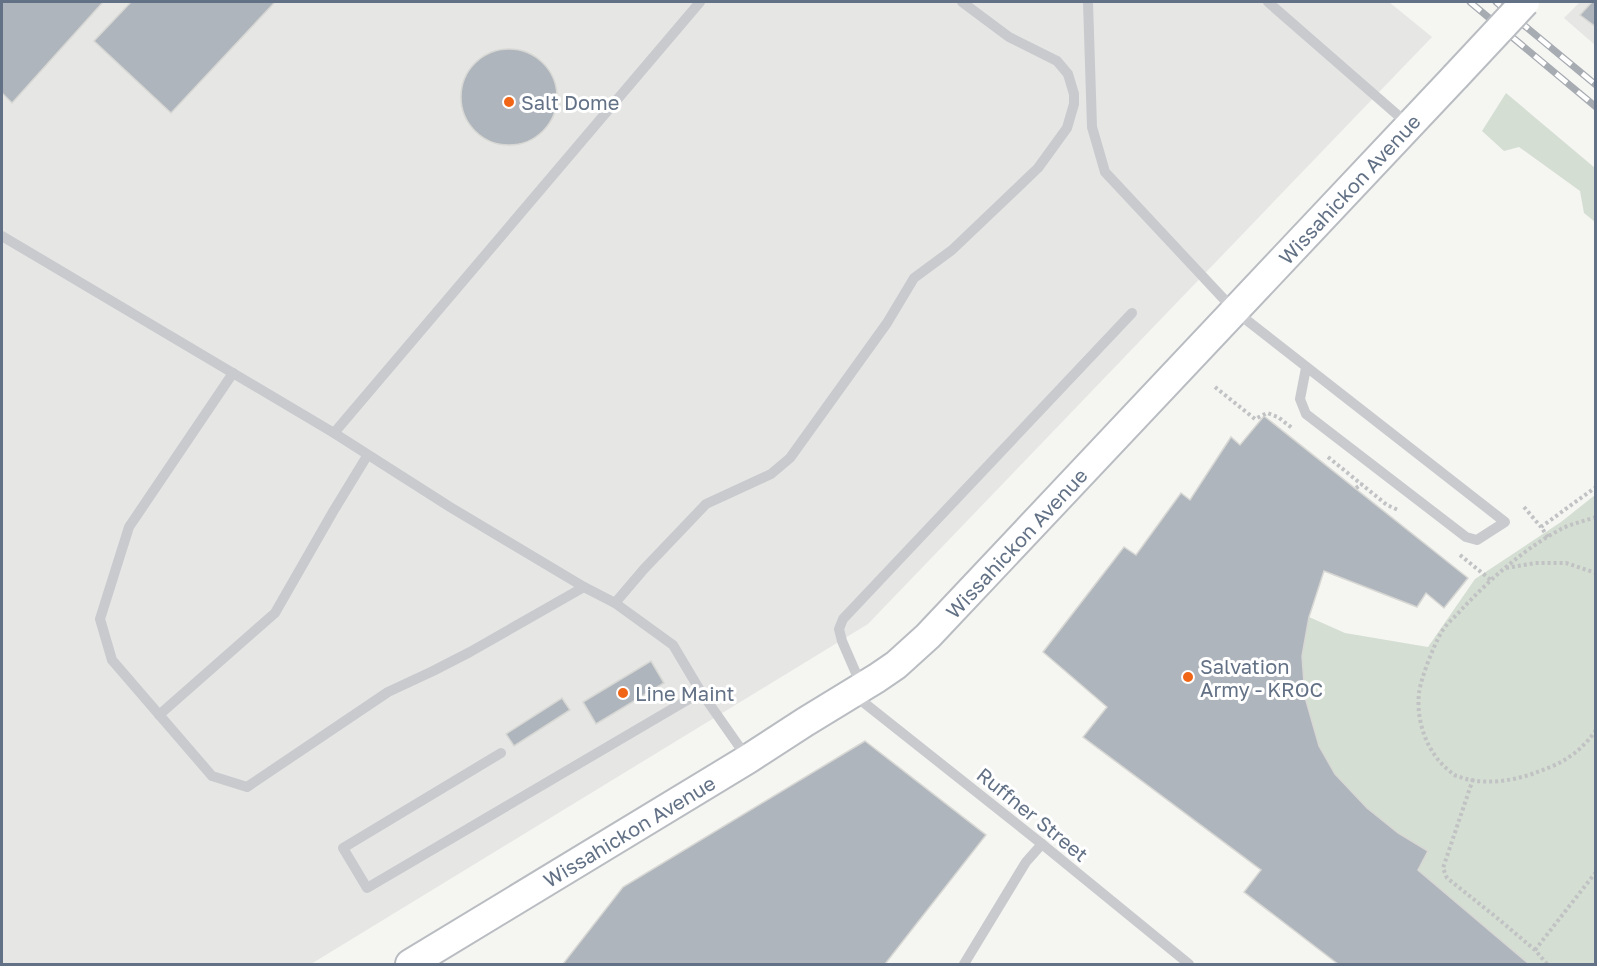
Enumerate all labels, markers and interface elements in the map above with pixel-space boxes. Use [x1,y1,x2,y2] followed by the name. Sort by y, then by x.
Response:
[521,90,619,114] place label: Salt Dome
[502,95,516,109] marker: Salt Dome
[1273,109,1425,269] street label: Wissahickon Avenue
[940,463,1092,623] street label: Wissahickon Avenue
[1200,654,1323,701] place label: Salvation Army - KROC
[1181,670,1195,684] marker: Salvation Army - KROC
[635,681,735,705] place label: Line Maint
[616,686,630,700] marker: Line Maint
[973,762,1093,866] street label: Ruffner Street
[539,770,719,892] street label: Wissahickon Avenue

